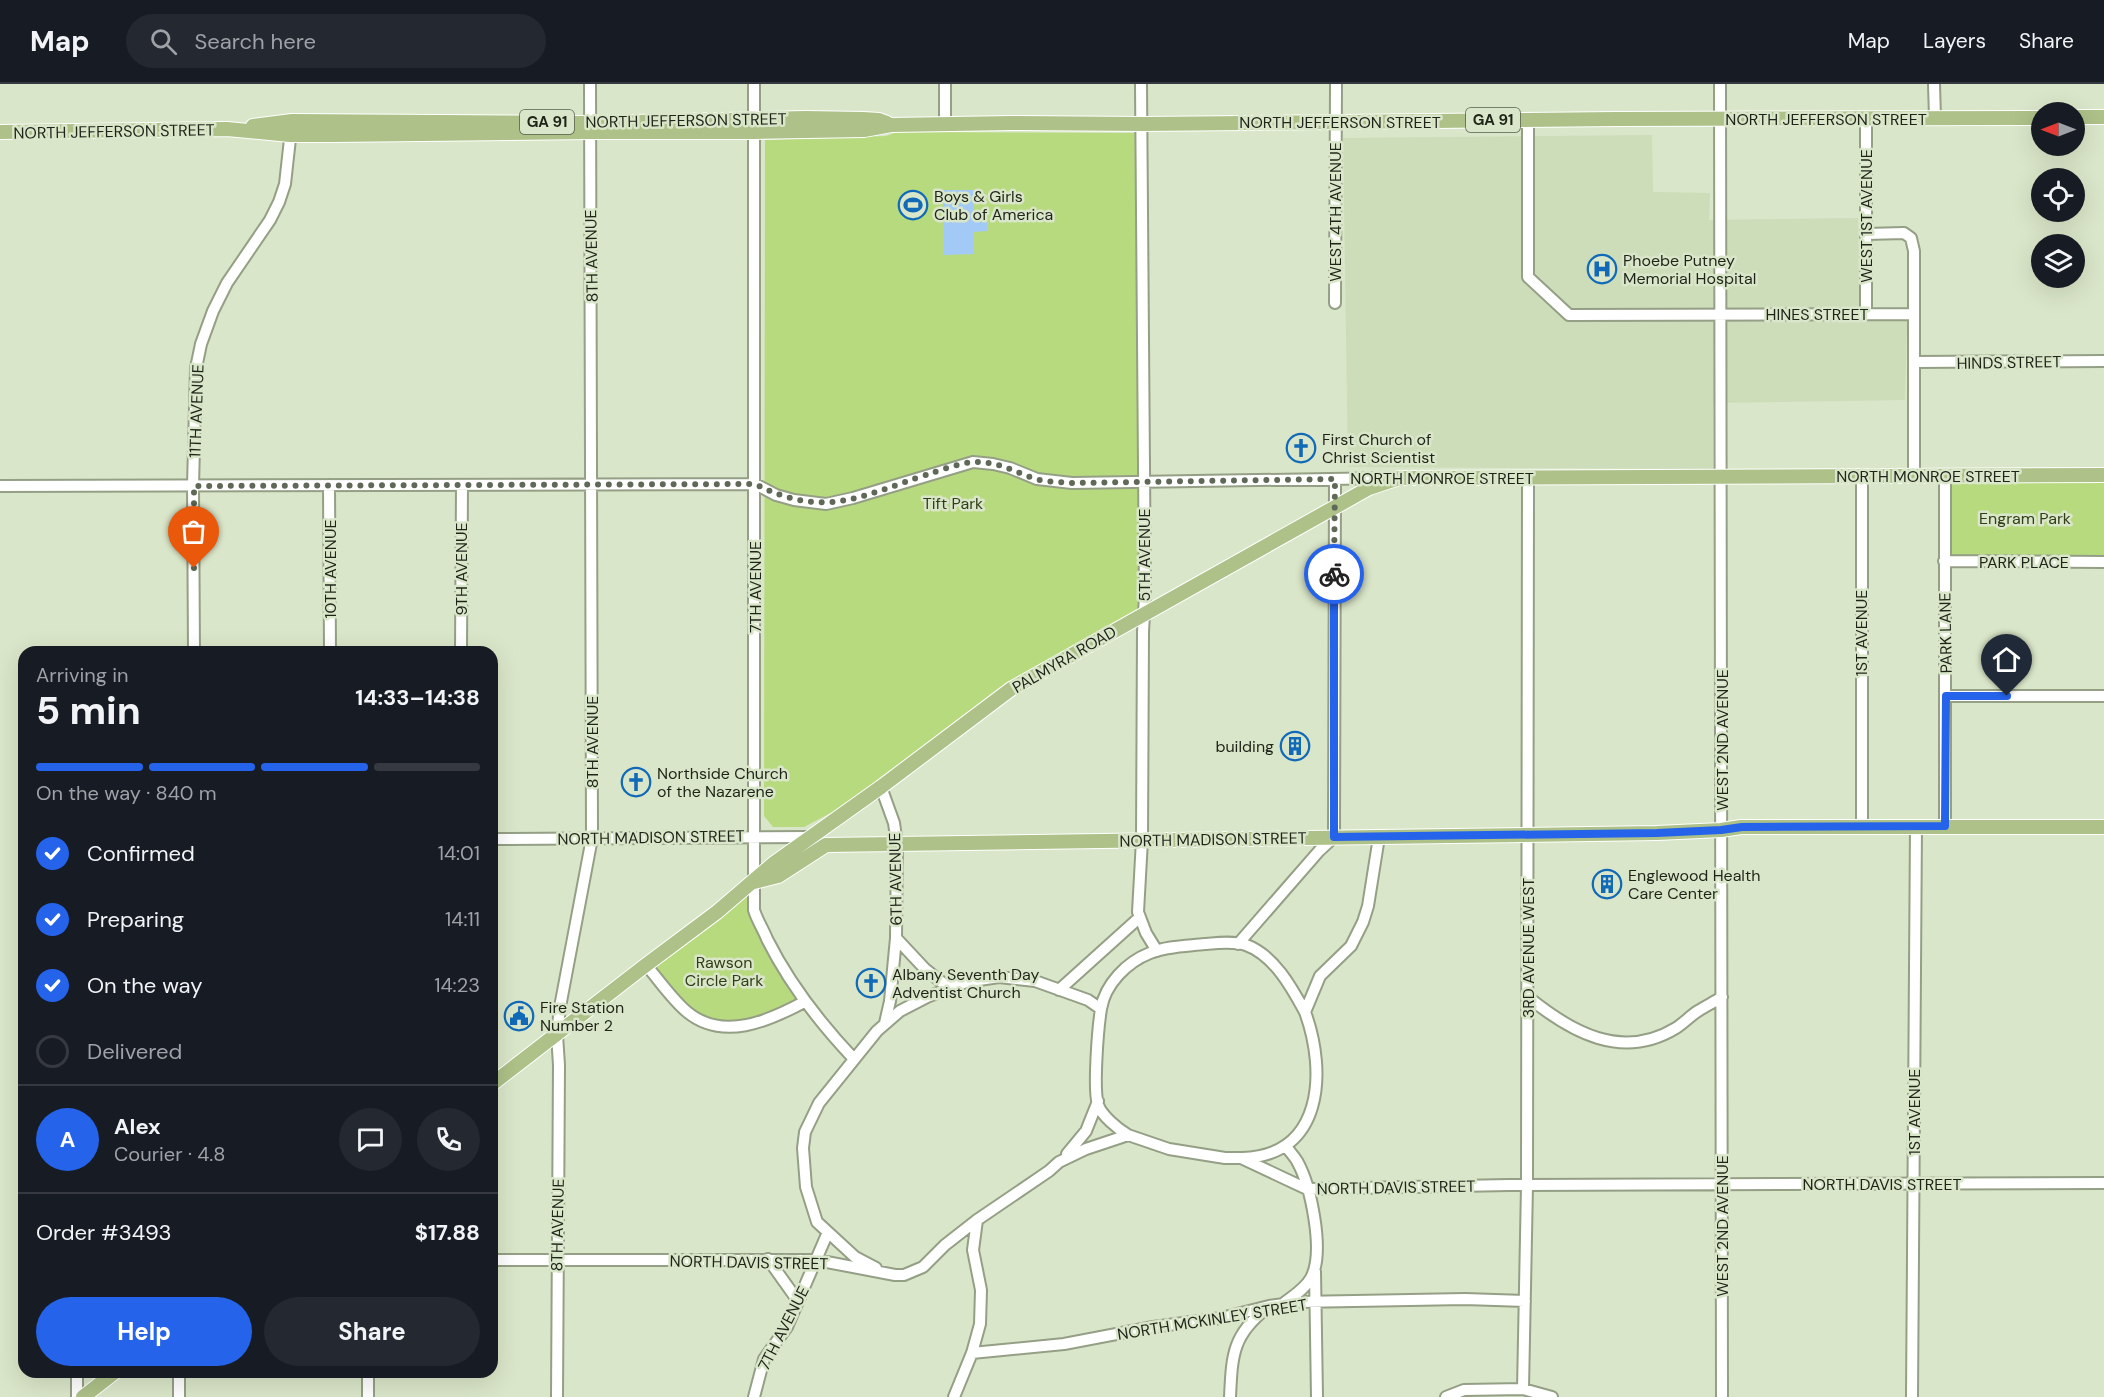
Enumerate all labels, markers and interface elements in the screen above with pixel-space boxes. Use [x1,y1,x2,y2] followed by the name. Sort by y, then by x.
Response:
[126,14,546,68] search box
[30,23,90,60] text: Map
[147,25,180,58] icon: search
[195,27,316,56] text: Search here
[1848,27,1890,55] text: Map
[1923,27,1986,55] text: Layers
[2019,27,2074,55] text: Share
[2031,102,2085,156] north arrow
[2031,102,2085,288] map controls
[585,108,787,133] street label: NORTH JEFFERSON STREET
[1466,108,1520,132] road number: GA 91
[1725,109,1927,130] street label: NORTH JEFFERSON STREET
[520,110,574,134] road number: GA 91
[1239,112,1441,133] street label: NORTH JEFFERSON STREET
[13,119,215,144] street label: NORTH JEFFERSON STREET
[1325,142,1346,282] street label: WEST 4TH AVENUE
[1856,149,1877,283] street label: WEST 1ST AVENUE
[2031,168,2085,222] button: locate
[934,186,1053,225] place label: Boys & Girls Club of America
[897,189,929,221] sports icon: Boys & Girls Club of America
[580,209,603,303] street label: 8TH AVENUE
[2031,234,2085,288] button: layers
[1623,250,1756,289] place label: Phoebe Putney Memorial Hospital
[1586,253,1618,285] hospital icon: Phoebe Putney Memorial Hospital
[1766,304,1868,325] street label: HINES STREET
[1956,351,2062,374] street label: HINDS STREET
[184,364,209,458] street label: 11TH AVENUE
[1322,429,1435,468] place label: First Church of Christ Scientist
[1285,432,1317,464] church icon: First Church of Christ Scientist
[1836,466,2020,487] street label: NORTH MONROE STREET
[1350,468,1534,489] street label: NORTH MONROE STREET
[923,493,983,514] park label: Tift Park
[168,506,219,568] pin
[1134,508,1155,602] street label: 5TH AVENUE
[1979,508,2071,529] park label: Engram Park
[177,515,210,548] icon: bag
[320,520,341,618] street label: 10TH AVENUE
[451,522,472,616] street label: 9TH AVENUE
[745,541,766,633] street label: 7TH AVENUE
[1304,544,1364,604] courier
[1979,552,2069,573] street label: PARK PLACE
[1318,558,1351,591] icon: bike
[1851,590,1872,676] street label: 1ST AVENUE
[1934,592,1957,674] street label: PARK LANE
[1008,621,1120,698] street label: PALMYRA ROAD
[1981,634,2032,696] pin
[1990,643,2023,676] icon: home
[36,662,128,688] text: Arriving in
[1712,669,1733,811] street label: WEST 2ND AVENUE
[355,683,480,712] text: 14:33–14:38
[36,685,141,736] text: 5 min
[582,696,603,788] street label: 8TH AVENUE
[1279,730,1311,762] building icon: building
[1215,736,1274,757] place label: building
[657,763,788,802] place label: Northside Church of the Nazarene
[620,766,652,798] church icon: Northside Church of the Nazarene
[36,780,217,806] text: On the way · 840 m
[557,825,745,850] street label: NORTH MADISON STREET
[1119,827,1307,852] street label: NORTH MADISON STREET
[884,832,907,926] street label: 6TH AVENUE
[36,837,69,870] icon: check
[87,839,195,868] text: Confirmed
[438,840,480,866] text: 14:01
[1628,865,1760,904] place label: Englewood Health Care Center
[1591,868,1623,900] building icon: Englewood Health Care Center
[1518,878,1539,1018] street label: 3RD AVENUE WEST
[36,903,69,936] icon: check
[87,905,184,934] text: Preparing
[445,906,480,932] text: 14:11
[685,952,763,991] park label: Rawson Circle Park
[892,964,1040,1003] place label: Albany Seventh Day Adventist Church
[855,967,887,999] church icon: Albany Seventh Day Adventist Church
[36,969,69,1002] icon: check
[87,971,202,1000] text: On the way
[434,972,480,998] text: 14:23
[540,997,624,1036] place label: Fire Station Number 2
[503,1000,535,1032] public building icon: Fire Station Number 2
[87,1037,182,1066] text: Delivered
[1904,1069,1925,1155] street label: 1ST AVENUE
[339,1108,402,1171] button: chat
[417,1108,480,1171] button: phone
[114,1112,161,1141] text: Alex
[60,1125,75,1154] text: A
[114,1141,225,1167] text: Courier · 4.8
[1712,1155,1733,1297] street label: WEST 2ND AVENUE
[1803,1174,1961,1195] street label: NORTH DAVIS STREET
[1316,1176,1476,1199] street label: NORTH DAVIS STREET
[546,1178,569,1272] street label: 8TH AVENUE
[36,1218,172,1247] text: Order #3493
[415,1218,480,1247] text: $17.88
[669,1251,829,1274] street label: NORTH DAVIS STREET
[753,1282,814,1374] street label: 7TH AVENUE
[1116,1294,1308,1345] street label: NORTH MCKINLEY STREET
[36,1297,252,1366] button: Help
[264,1297,480,1366] button: Share

